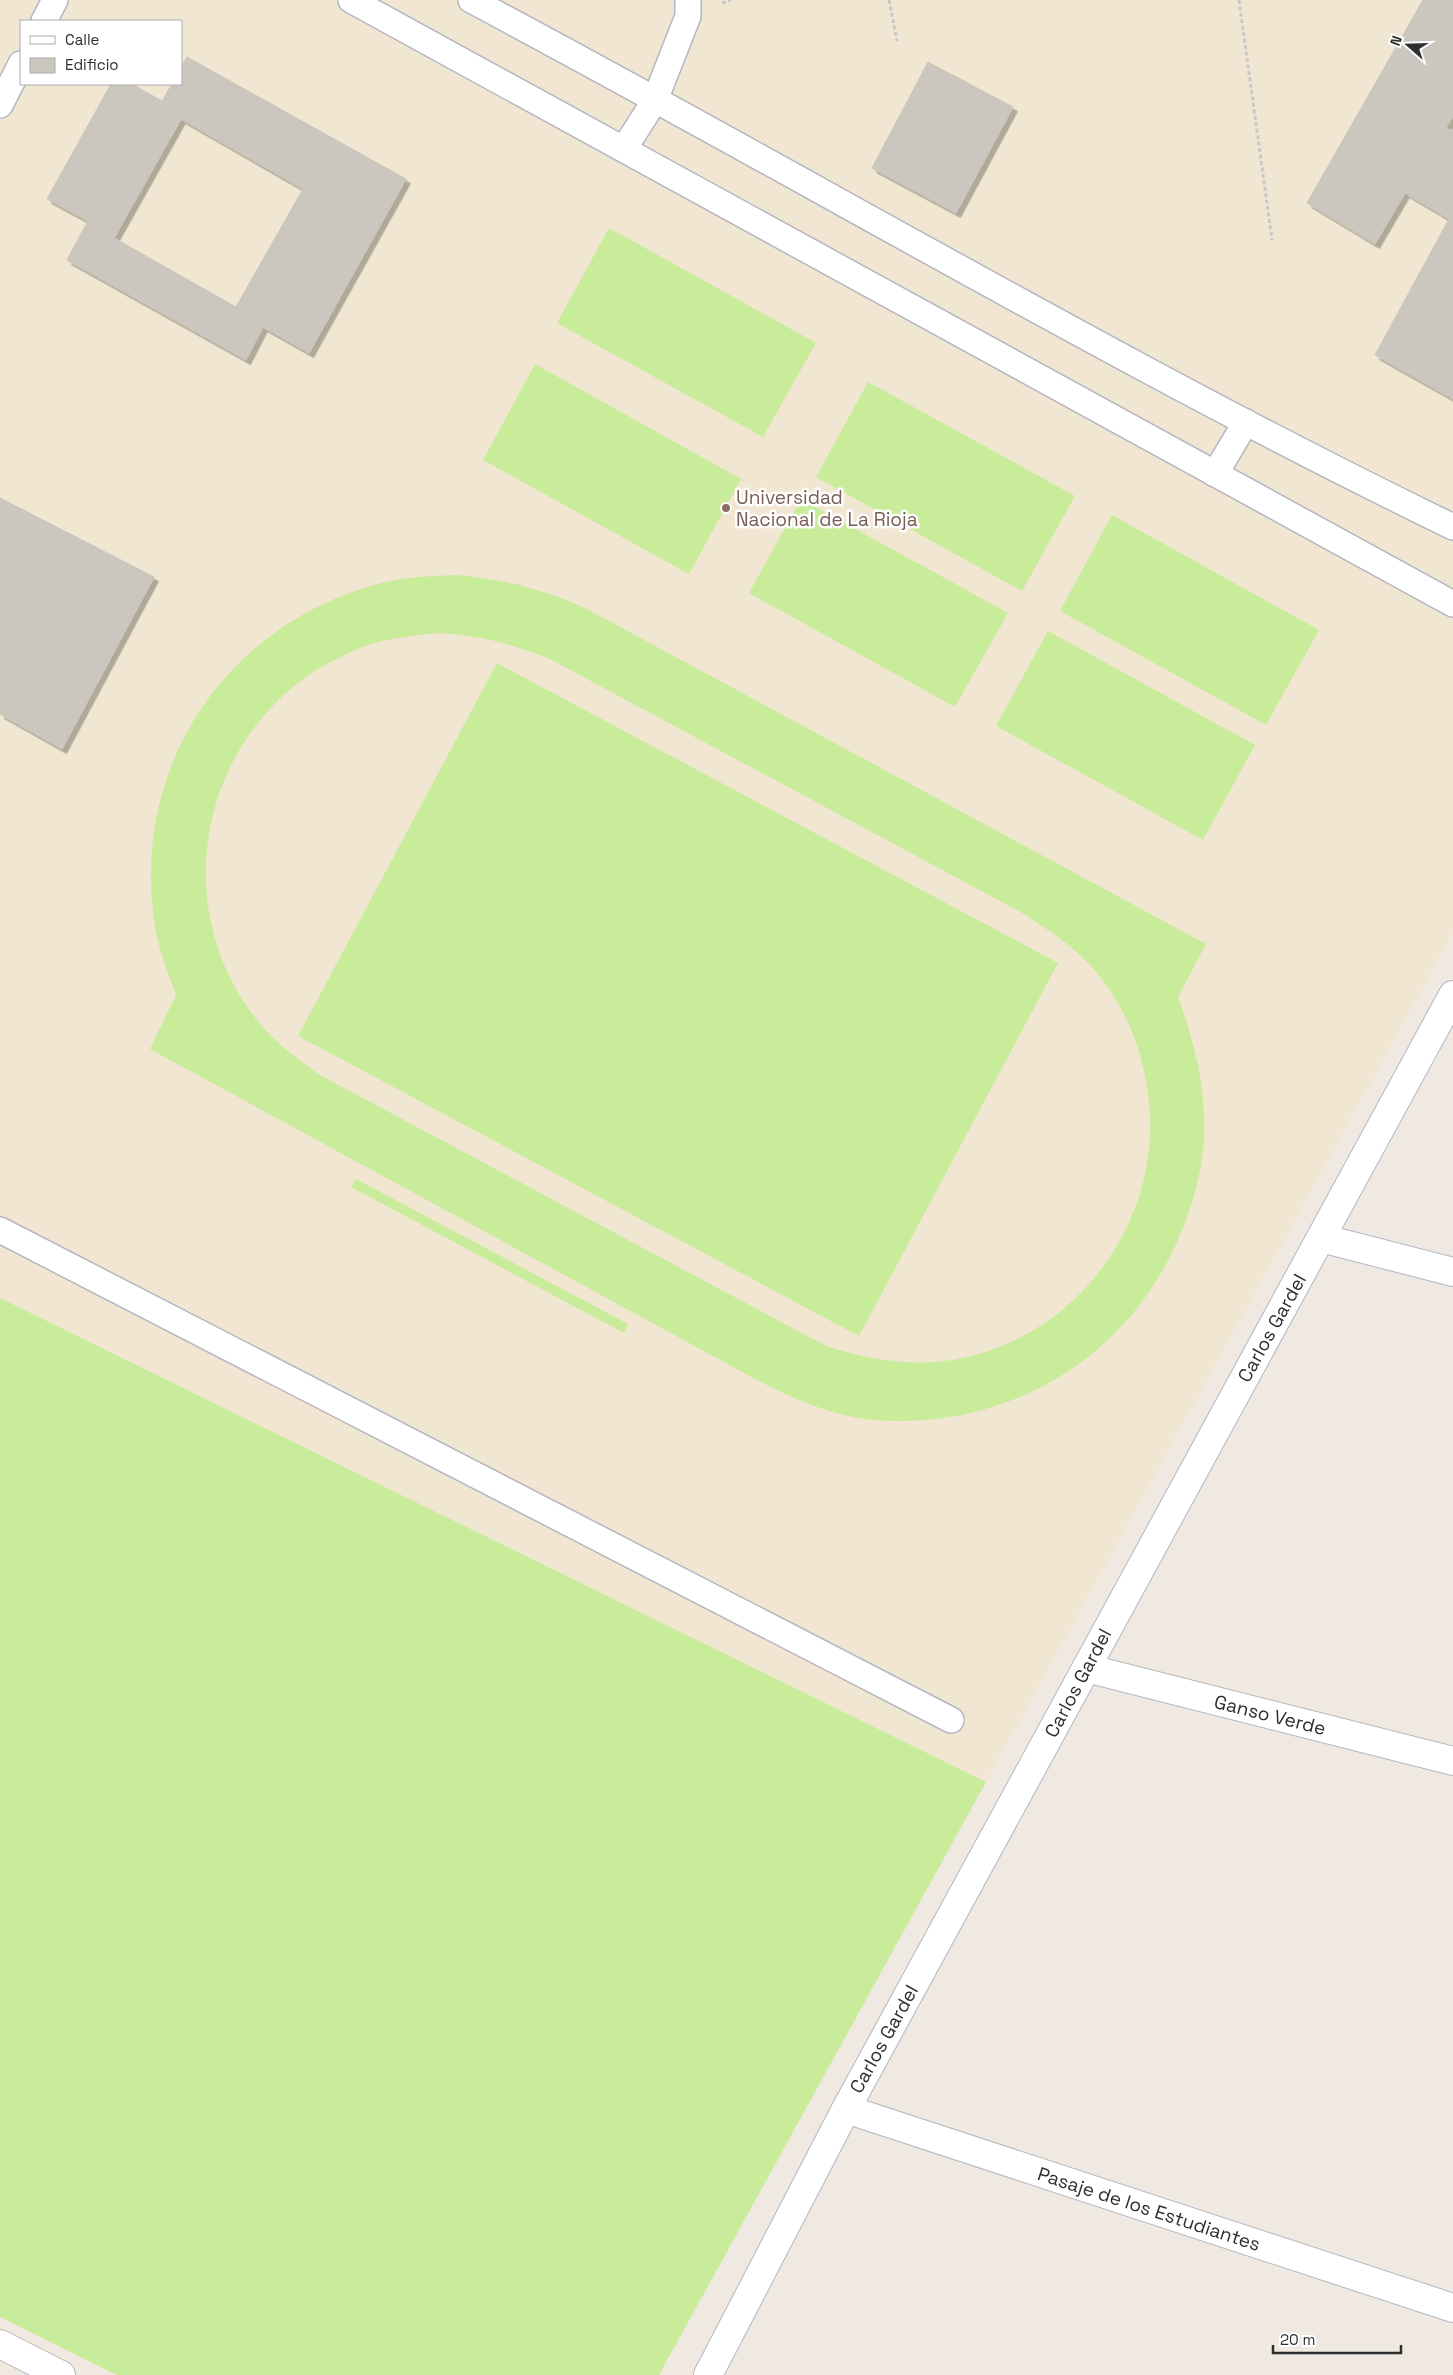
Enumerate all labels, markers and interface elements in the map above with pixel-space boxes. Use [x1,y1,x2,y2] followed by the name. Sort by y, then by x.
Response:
[20,20,182,85] legend
[1383,20,1433,70] north arrow
[65,30,100,49] text: Calle
[1386,33,1406,48] text: N
[65,55,119,74] text: Edificio
[736,485,918,532] place label: Universidad Nacional de La Rioja
[720,502,732,514] marker: Universidad Nacional de La Rioja
[1232,1269,1312,1387] street label: Carlos Gardel
[1039,1624,1117,1742] street label: Carlos Gardel
[1212,1689,1328,1741] street label: Ganso Verde
[844,1980,924,2098] street label: Carlos Gardel
[1034,2161,1264,2257] street label: Pasaje de los Estudiantes
[1273,2322,1400,2354] scale bar
[1280,2330,1315,2349] text: 20 m

